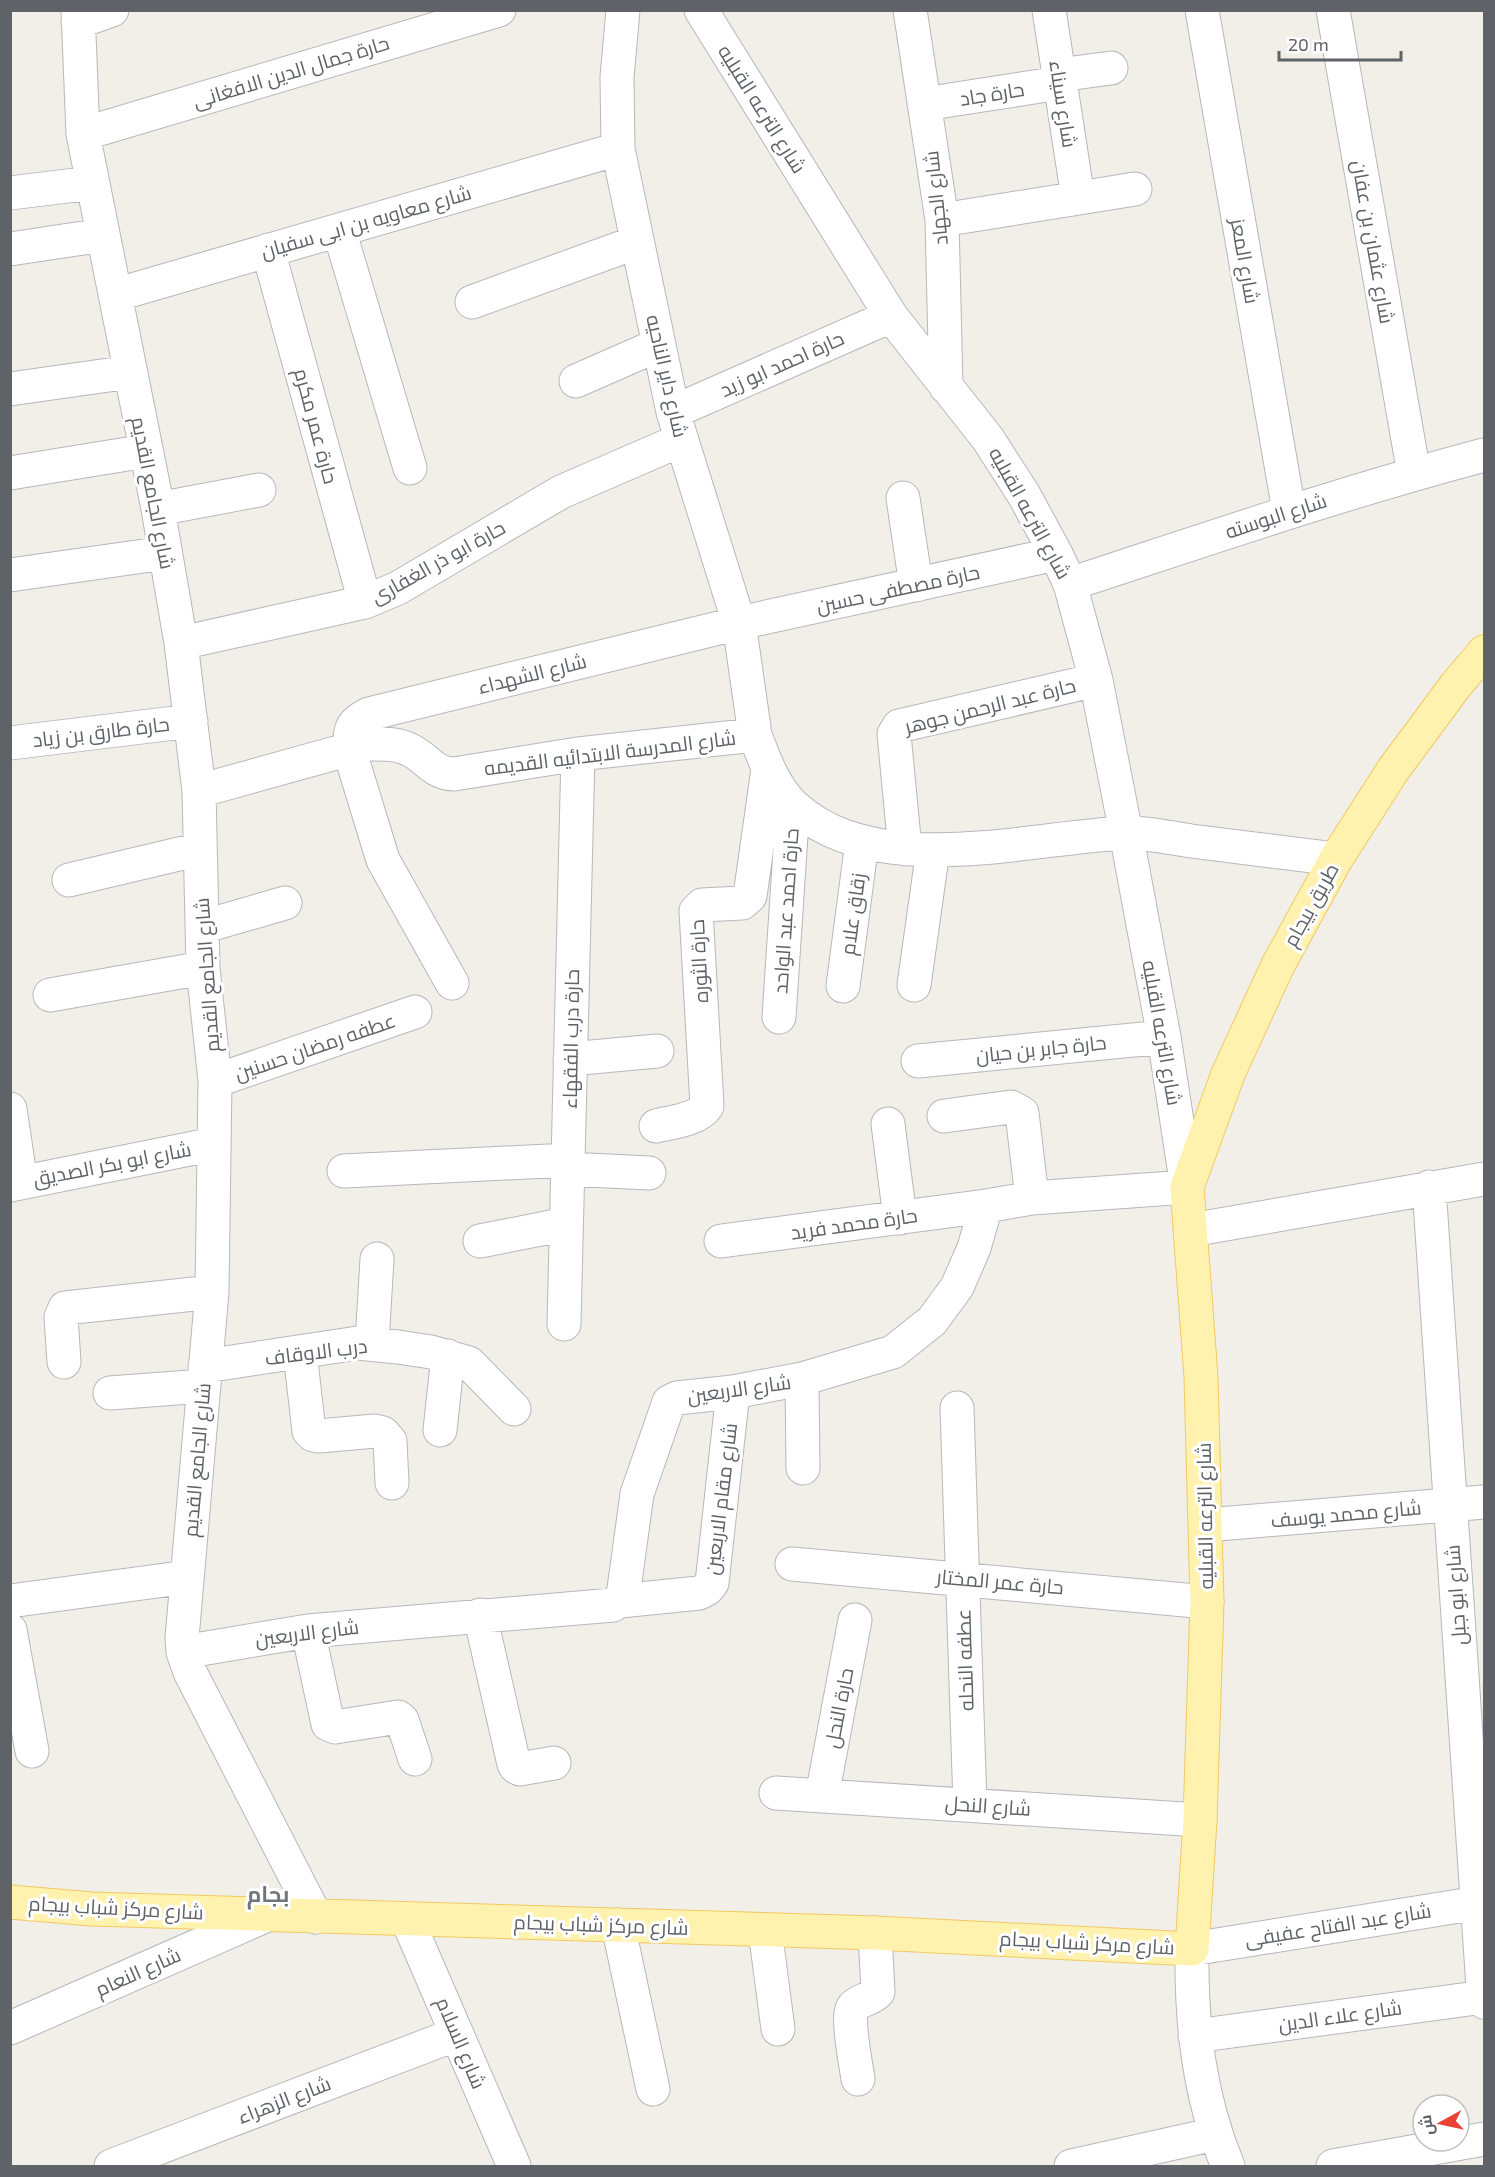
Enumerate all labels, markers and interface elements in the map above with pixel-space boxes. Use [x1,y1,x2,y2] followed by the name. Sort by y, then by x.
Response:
[1279,24,1400,62] scale bar
[190,30,392,114] street label: حارة جمال الدين الافغانى
[1288,33,1329,55] text: 20 m
[711,40,812,179] street label: شارع الترعه القبليه
[1042,58,1083,150] street label: شارع سيناء
[958,76,1026,111] street label: حارة جاد
[918,149,955,247] street label: شارع الجهاد
[1345,158,1400,326] street label: شارع عثمان بن عفان
[258,179,475,265] street label: شارع معاويه بن ابى سفيان
[1224,215,1265,306] street label: شارع المعز
[639,312,694,440] street label: شارع داير الناحيه
[716,325,848,402] street label: حارة احمد ابو زيد
[287,365,344,487] street label: حارة عمر مكرم
[124,415,181,572] street label: شارع الجامع القديم
[982,442,1077,584] street label: شارع الترعه القبليه
[1222,487,1330,546] street label: شارع البوسته
[366,514,510,610] street label: حارة ابو ذر الغفارى
[814,559,982,619] street label: حارة مصطفى حسين
[475,648,589,701] street label: شارع الشهداء
[901,672,1078,740] street label: حارة عبد الرحمن جوهر
[31,711,171,753] street label: حارة طارق بن زياد
[483,725,738,782] street label: شارع المدرسة الابتدائيه القديمه
[767,827,804,995] street label: حارة احمد عبد الواحد
[1277,859,1346,952] street label: طريق بيجام
[834,871,873,957] street label: زقاق علام
[189,897,226,1053] street label: شارع الجامع القديم
[684,919,713,1003] street label: حارة الثوره
[1135,958,1188,1108] street label: شارع الترعه القبليه
[557,969,585,1109] street label: حارة درب الفقهاء
[231,1007,399,1087] street label: عطفه رمضان حسنين
[974,1029,1108,1069] street label: حارة جابر بن حيان
[31,1136,194,1193] street label: شارع ابو بكر الصديق
[789,1202,919,1245] street label: حارة محمد فريد
[263,1333,369,1370] street label: درب الاوقاف
[685,1369,793,1410] street label: شارع الاربعين
[177,1382,218,1538] street label: شارع الجامع القديم
[699,1421,744,1577] street label: شارع مقام الاربعين
[1191,1442,1220,1590] street label: شارع الترعه القبليه
[1269,1494,1423,1535] street label: شارع محمد يوسف
[1440,1544,1473,1646] street label: شارع ابو جبل
[934,1563,1065,1600] street label: حارة عمر المختار
[950,1609,978,1711] street label: عطفه النحله
[253,1614,361,1653] street label: شارع الاربعين
[818,1666,860,1750] street label: حارة النحل
[944,1790,1032,1823] street label: شارع النحل
[247,1880,289,1910] district label: بجام
[28,1890,204,1927] street label: شارع مركز شباب بيجام
[1243,1897,1433,1954] street label: شارع عبد الفتاح عفيفى
[513,1909,689,1942] street label: شارع مركز شباب بيجام
[999,1925,1175,1962] street label: شارع مركز شباب بيجام
[91,1942,185,2003] street label: شارع النعام
[429,1993,492,2093] street label: شارع السلام
[1276,1994,1404,2039] street label: شارع علاء الدين
[233,2070,335,2131] street label: شارع الزهراء
[1411,2093,1471,2153] north arrow
[1415,2114,1437,2137] text: ش

